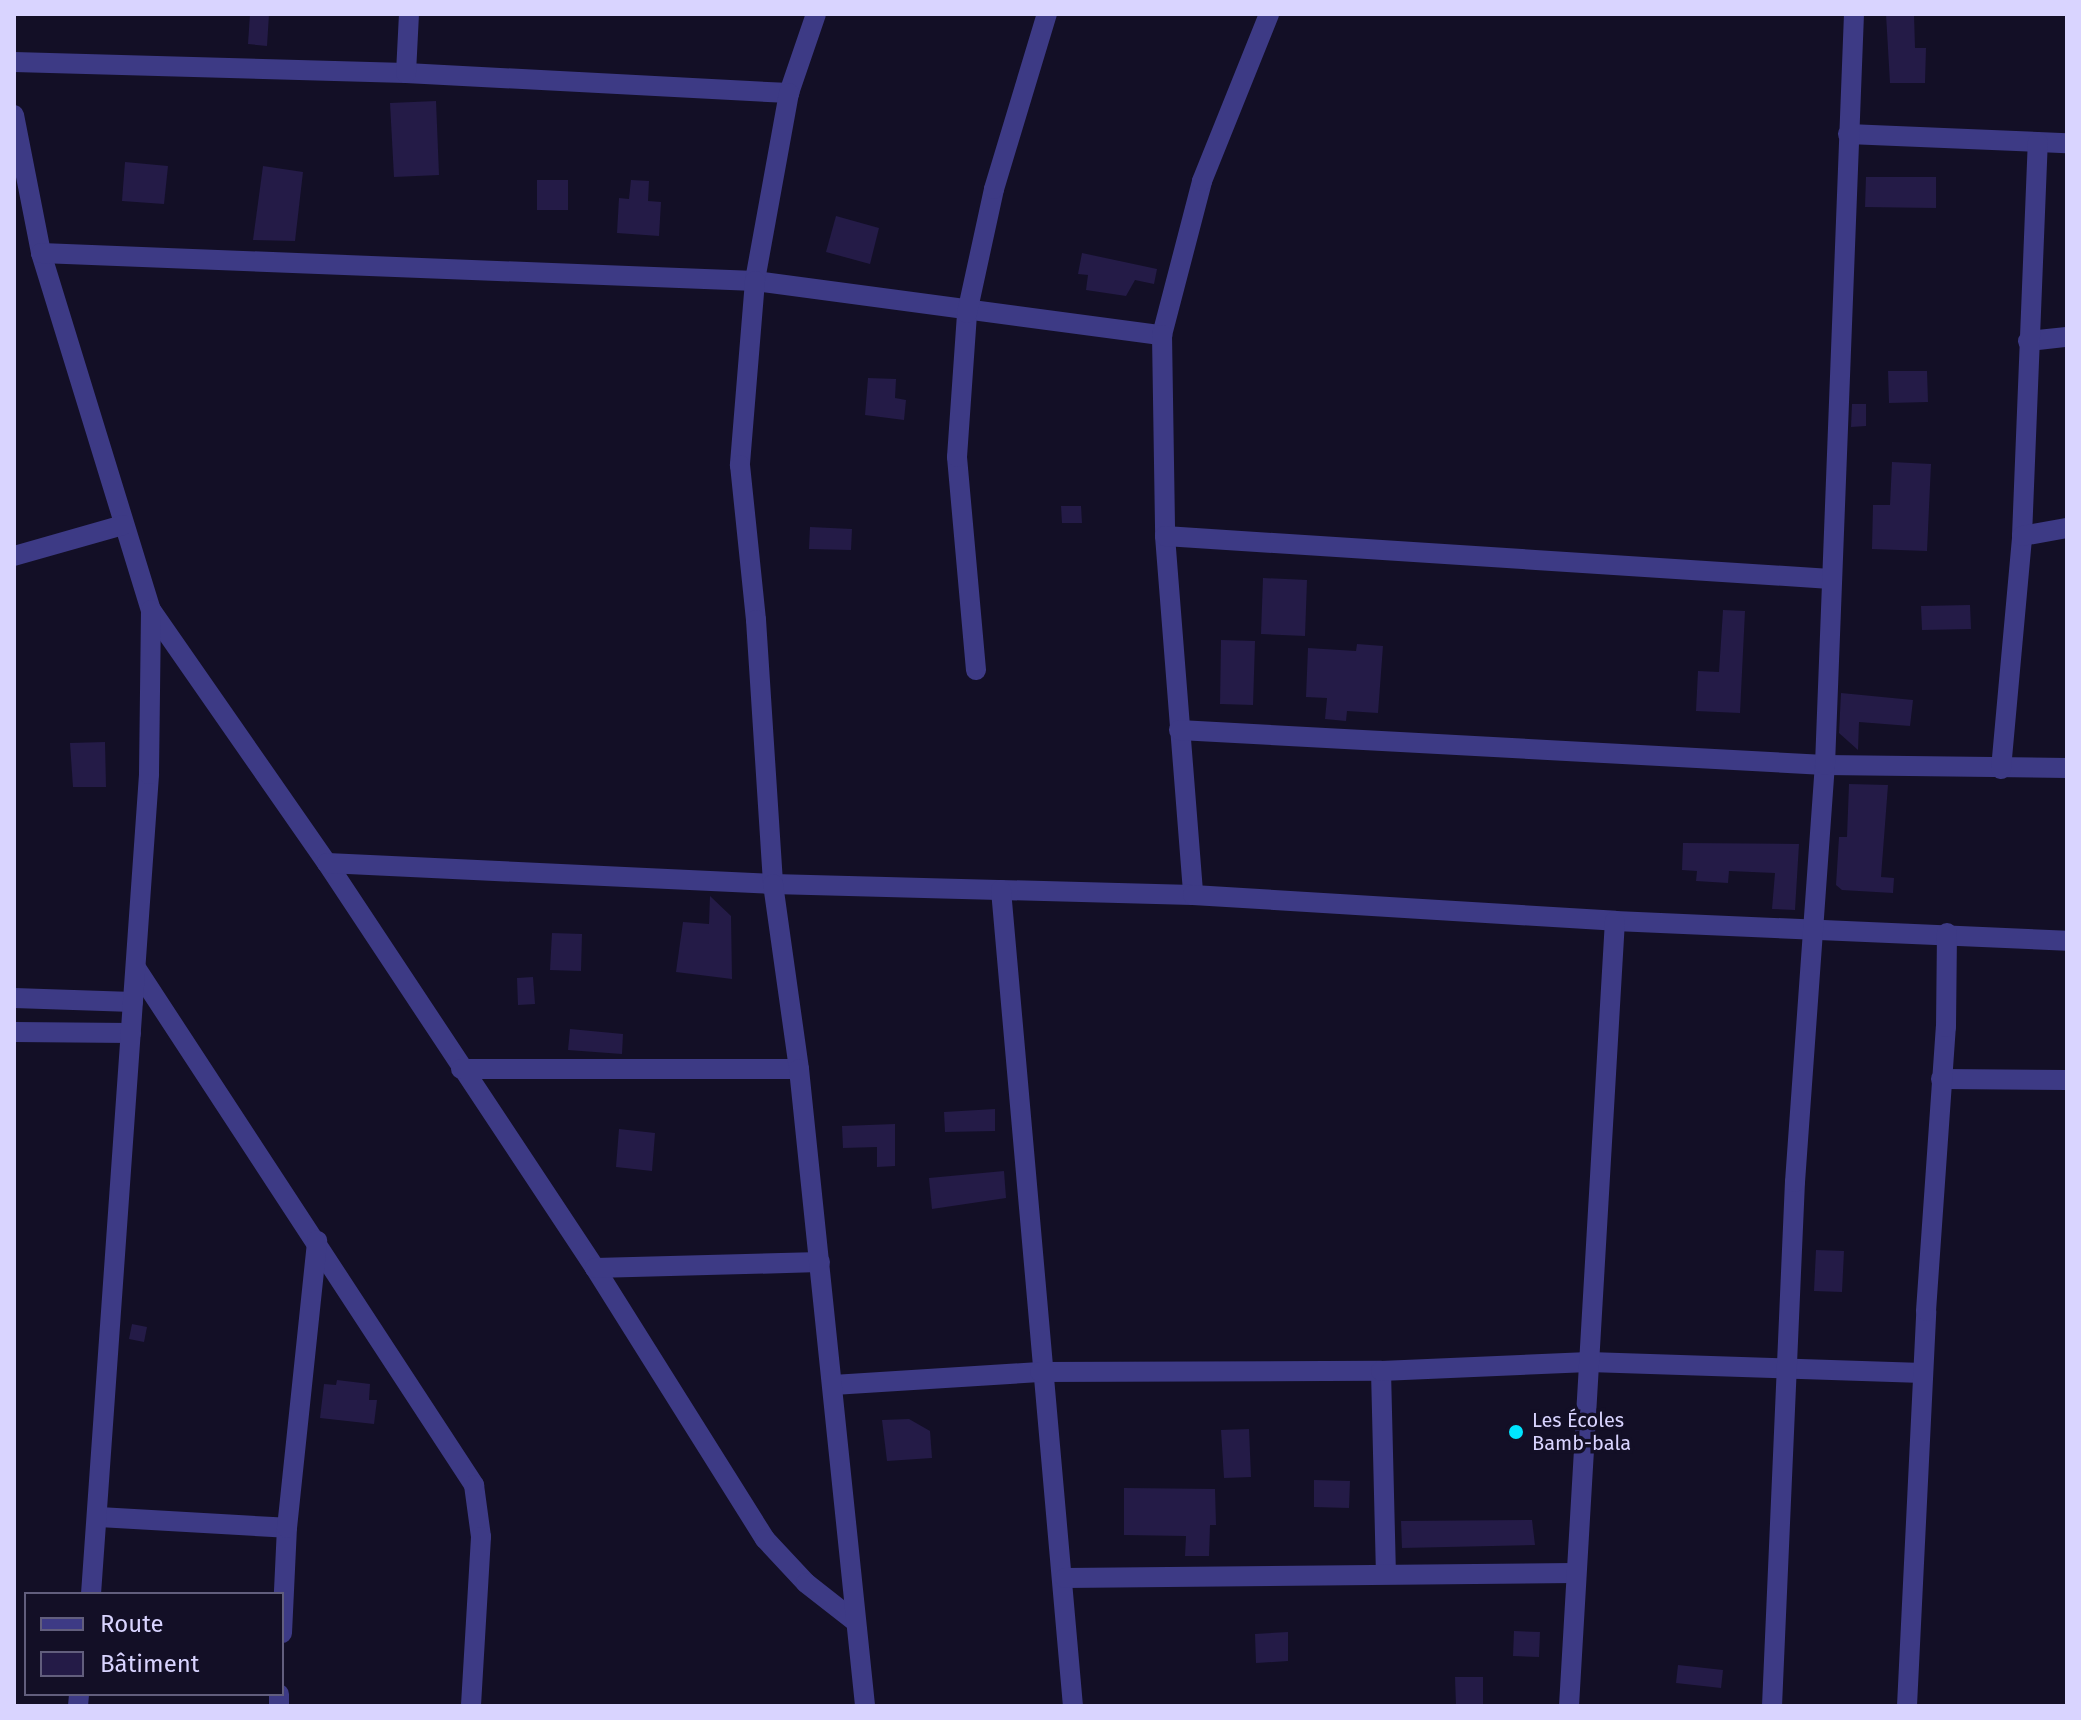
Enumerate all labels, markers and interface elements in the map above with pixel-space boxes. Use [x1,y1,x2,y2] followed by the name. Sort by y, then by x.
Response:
[1532,1408,1631,1455] place label: Les Écoles Bamb-bala
[1507,1423,1525,1441] marker: Les Écoles Bamb-bala
[24,1592,284,1696] legend
[100,1610,164,1638] text: Route
[100,1650,199,1678] text: Bâtiment

